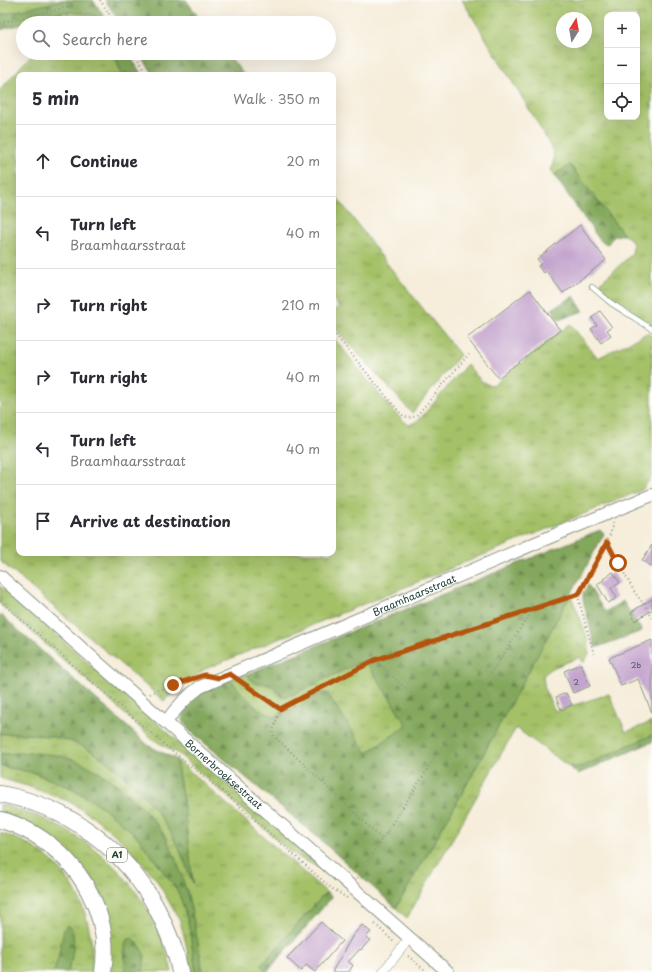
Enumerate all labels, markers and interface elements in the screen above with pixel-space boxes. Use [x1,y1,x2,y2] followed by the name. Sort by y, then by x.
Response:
[556,12,592,48] north arrow
[604,12,640,120] map controls
[604,12,640,48] button: +
[16,16,336,60] search box
[30,27,52,49] icon: search
[62,27,148,50] text: Search here
[604,48,640,84] button: −
[604,84,640,120] button: locate
[32,85,79,111] text: 5 min
[233,89,320,108] text: Walk · 350 m
[70,149,138,172] text: Continue
[32,150,54,172] icon: ahead
[286,151,320,170] text: 20 m
[70,212,136,235] text: Turn left
[32,222,54,244] icon: left
[286,223,320,242] text: 40 m
[70,235,186,254] text: Braamhaarsstraat
[70,293,147,316] text: Turn right
[32,294,54,316] icon: right
[281,295,320,314] text: 210 m
[70,365,147,388] text: Turn right
[32,366,54,388] icon: right
[286,367,320,386] text: 40 m
[70,428,136,451] text: Turn left
[32,438,54,460] icon: left
[286,439,320,458] text: 40 m
[70,451,186,470] text: Braamhaarsstraat
[70,509,231,532] text: Arrive at destination
[32,510,54,532] icon: arrive
[609,554,627,572] route start
[370,570,458,619] street label: Braamhaarsstraat
[631,659,642,671] house number: 2b
[164,676,182,694] route end
[573,676,579,688] house number: 2
[182,735,267,812] street label: Bornerbroeksestraat
[107,848,127,862] road number: A1

